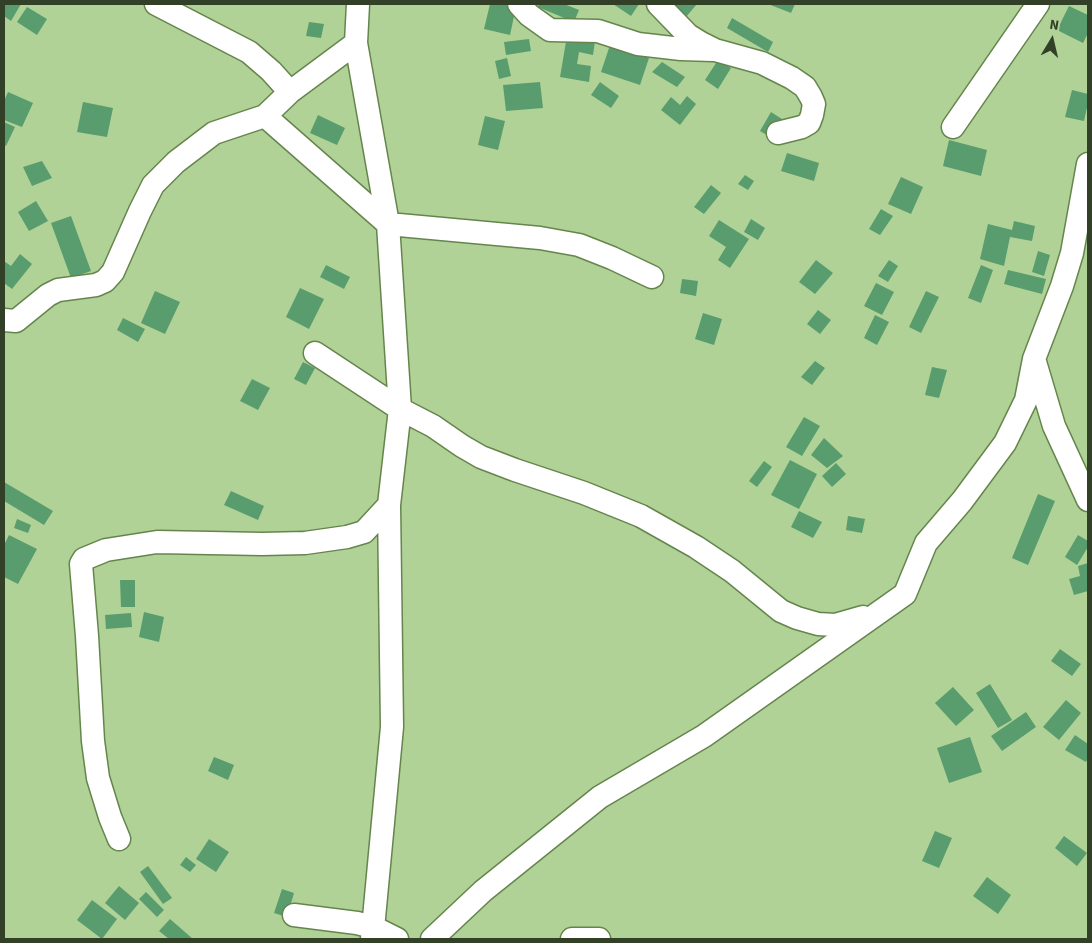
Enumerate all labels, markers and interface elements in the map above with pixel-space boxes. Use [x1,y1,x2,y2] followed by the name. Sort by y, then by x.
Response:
[1027,15,1077,65] north arrow
[1048,15,1061,36] text: N

